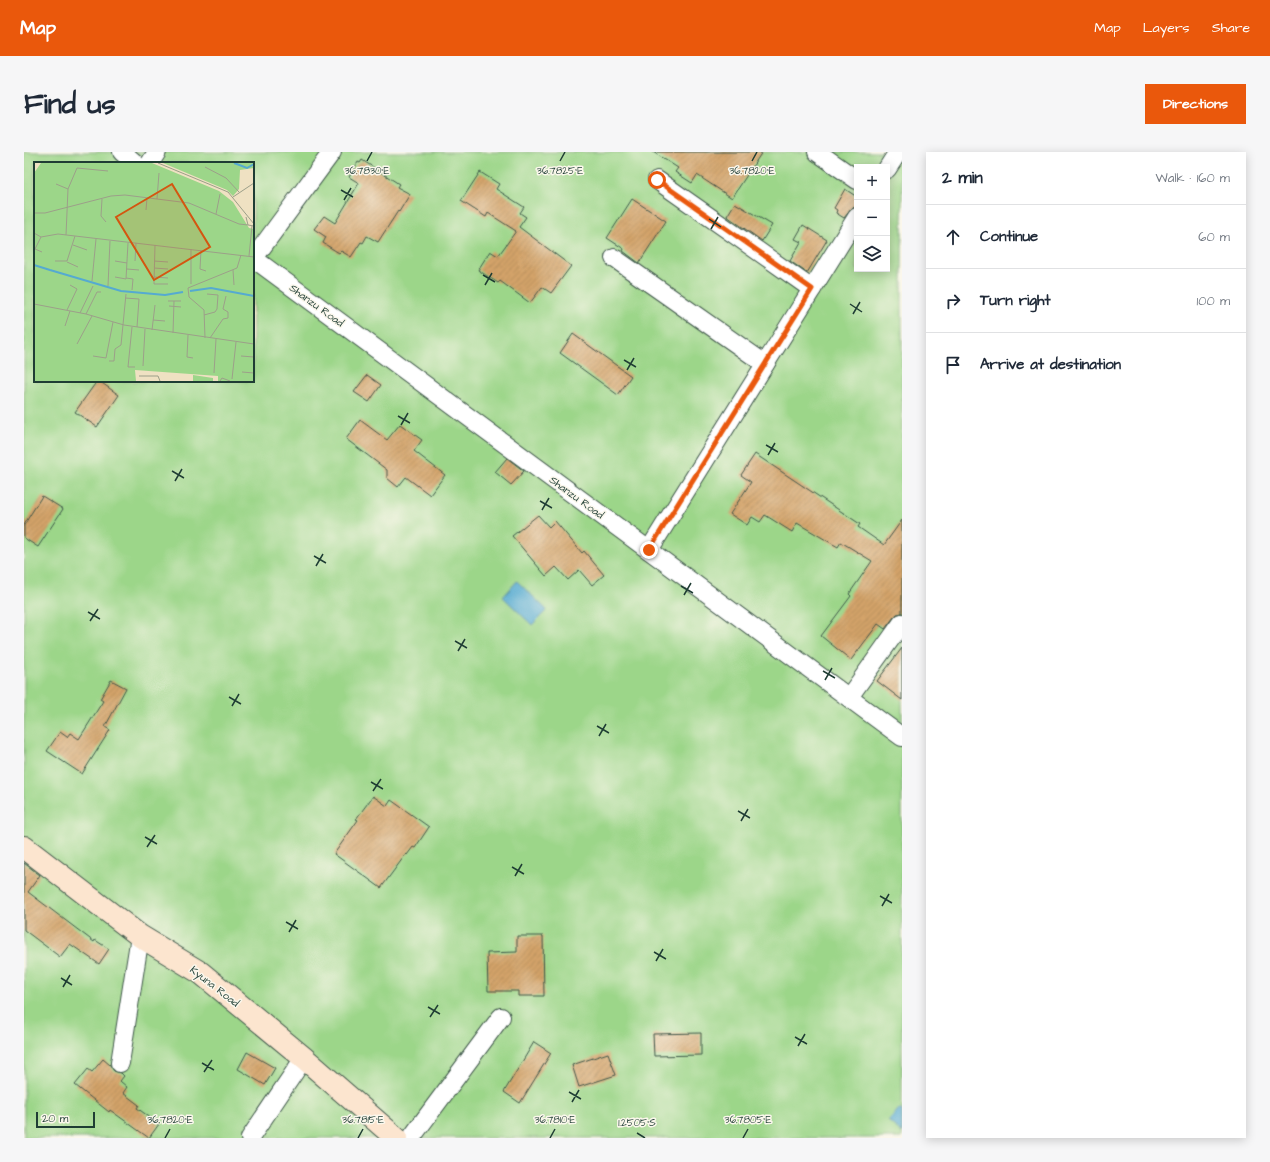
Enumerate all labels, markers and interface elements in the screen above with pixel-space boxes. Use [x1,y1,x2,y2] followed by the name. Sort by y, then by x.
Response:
[20,15,56,42] text: Map
[1094,18,1121,38] text: Map
[1143,18,1190,38] text: Layers
[1212,18,1250,38] text: Share
[1145,84,1246,124] button: Directions
[24,85,115,124] text: Find us
[34,162,254,382] inset map
[345,164,390,178] text: 36.7830°E
[537,164,583,178] text: 36.7825°E
[729,164,775,178] text: 36.7820°E
[854,164,890,272] map controls
[854,164,890,200] button: +
[942,166,983,190] text: 2 min
[1156,169,1230,187] text: Walk · 160 m
[648,171,666,189] route start
[854,200,890,236] button: −
[942,226,964,248] icon: ahead
[980,226,1038,247] text: Continue
[1198,228,1230,246] text: 60 m
[854,236,890,272] button: layers
[286,280,347,331] street label: Shanzu Road
[942,290,964,312] icon: right
[980,290,1051,311] text: Turn right
[1197,292,1230,310] text: 100 m
[942,354,964,376] icon: arrive
[980,354,1121,375] text: Arrive at destination
[546,472,607,523] street label: Shanzu Road
[640,541,658,559] route end
[186,962,243,1011] street label: Kyuna Road
[36,1110,95,1129] scale bar
[42,1111,68,1126] text: 20 m
[147,1113,193,1127] text: 36.7820°E
[342,1113,384,1127] text: 36.7815°E
[534,1113,576,1127] text: 36.7810°E
[725,1113,772,1127] text: 36.7805°E
[618,1116,656,1130] text: 1.2505°S

